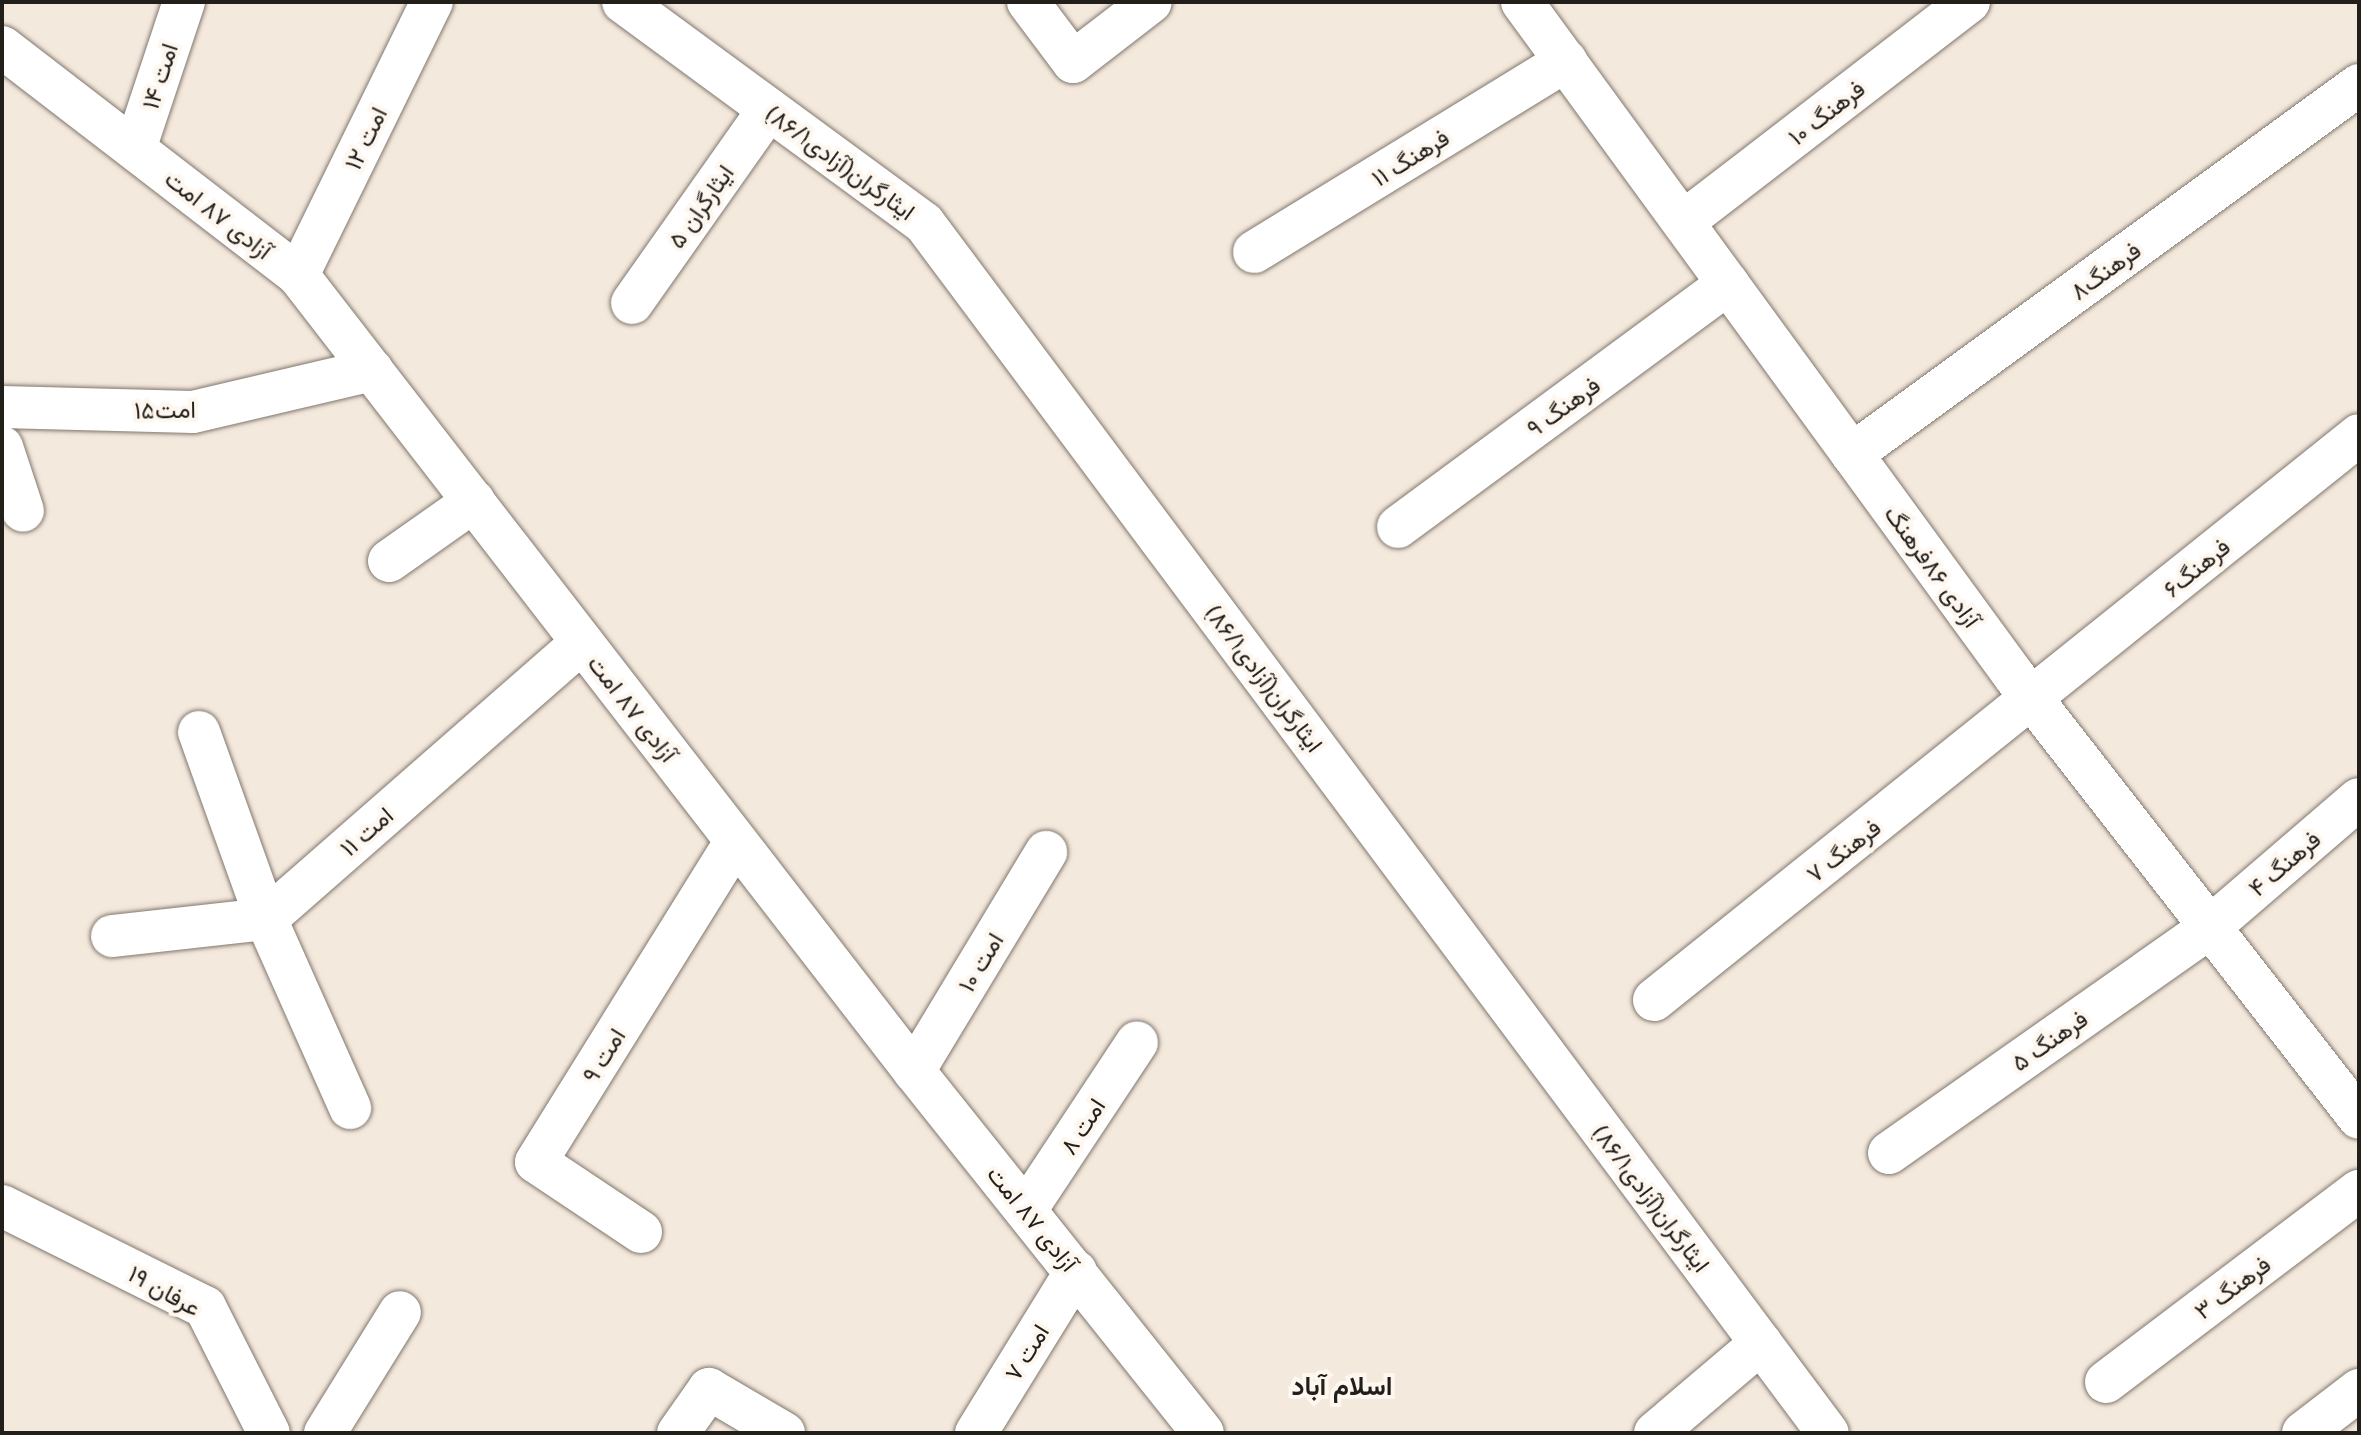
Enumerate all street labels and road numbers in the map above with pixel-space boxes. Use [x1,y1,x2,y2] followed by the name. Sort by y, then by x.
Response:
[135,39,183,113] street label: امت ۱۴
[1782,73,1870,151] street label: فرهنگ ۱۰
[761,98,921,226] street label: ایثارگران(آزادی۸۶/۱)
[338,102,392,174] street label: امت ۱۲
[1366,122,1454,192] street label: فرهنگ ۱۱
[661,159,739,253] street label: ایثارگران ۵
[160,163,278,265] street label: آزادی ۸۷ امت
[2064,235,2146,305] street label: فرهنگ۸
[1521,370,1605,442] street label: فرهنگ ۹
[134,394,196,424] street label: امت۱۵
[1879,499,1987,633] street label: آزادی ۸۶فرهنگ
[2157,531,2235,603] street label: فرهنگ۶
[1200,599,1330,757] street label: ایثارگران(آزادی۸۶/۱)
[582,649,684,767] street label: آزادی ۸۷ امت
[334,800,398,862] street label: امت ۱۱
[1800,812,1886,888] street label: فرهنگ ۷
[2242,824,2326,902] street label: فرهنگ ۴
[951,927,1009,997] street label: امت ۱۰
[2005,1004,2093,1076] street label: فرهنگ ۵
[575,1023,631,1087] street label: امت ۹
[1053,1093,1111,1159] street label: امت ۸
[1587,1119,1717,1277] street label: ایثارگران(آزادی۸۶/۱)
[982,1159,1084,1277] street label: آزادی ۸۷ امت
[2188,1249,2276,1325] street label: فرهنگ ۳
[124,1258,206,1322] street label: عرفان ۱۹
[998,1318,1054,1386] street label: امت ۷

